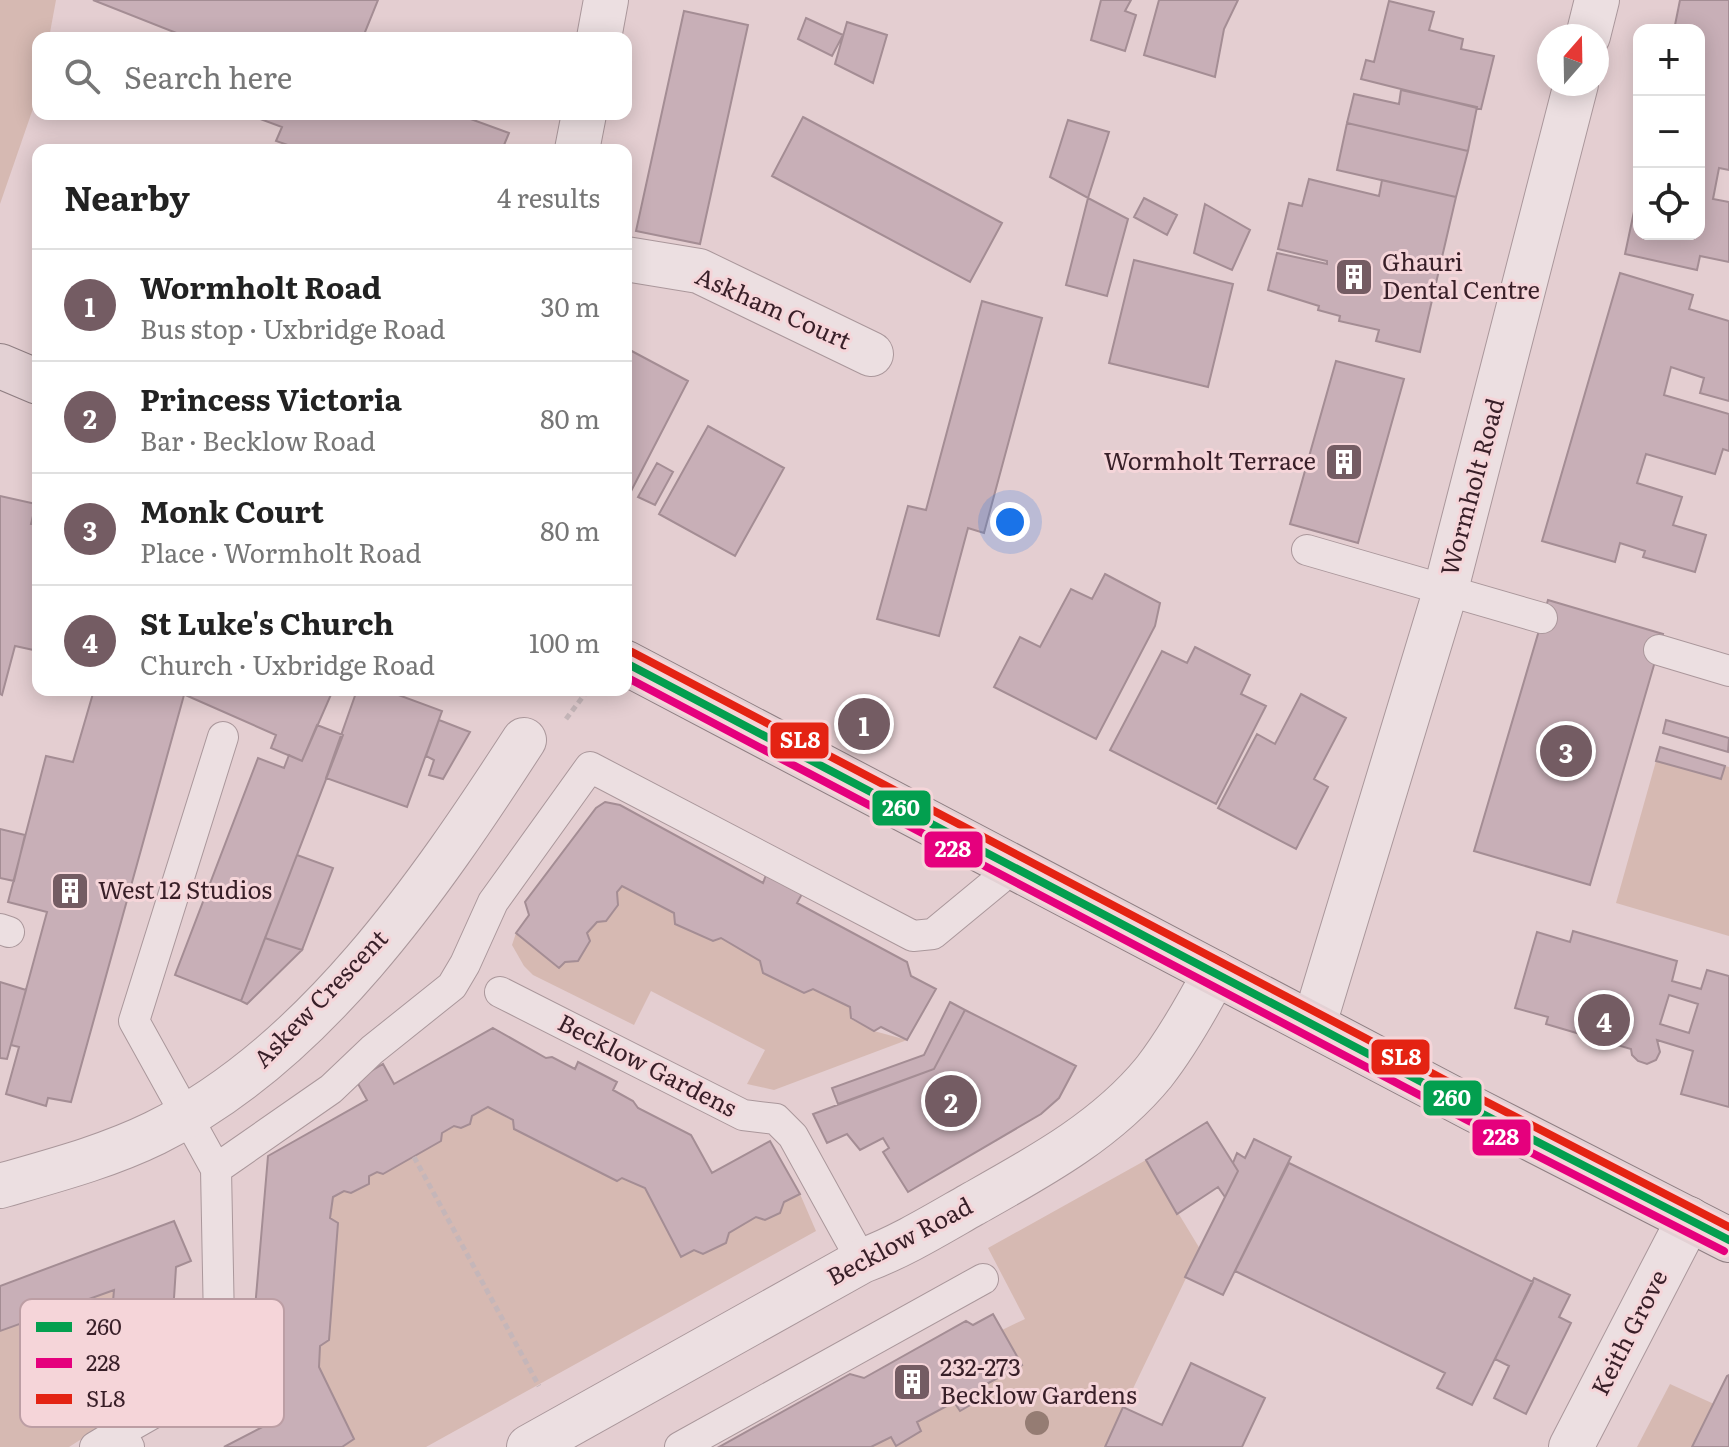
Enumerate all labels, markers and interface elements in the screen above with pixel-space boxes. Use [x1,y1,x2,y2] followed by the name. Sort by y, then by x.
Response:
[1537,24,1609,96] north arrow
[1633,24,1705,240] map controls
[1633,24,1705,96] button: +
[32,32,632,120] search box
[60,54,104,98] icon: search
[124,54,292,98] text: Search here
[1633,96,1705,168] button: −
[1633,168,1705,240] button: locate
[64,171,190,221] text: Nearby
[497,177,600,216] text: 4 results
[1382,243,1540,306] place label: Ghauri Dental Centre
[1333,256,1375,298] building icon: Ghauri Dental Centre
[691,257,858,357] street label: Askham Court
[140,264,381,308] text: Wormholt Road
[85,286,95,325] text: 1
[540,286,600,325] text: 30 m
[140,308,445,347] text: Bus stop · Uxbridge Road
[140,376,402,420] text: Princess Victoria
[1430,393,1511,579] street label: Wormholt Road
[83,398,97,437] text: 2
[540,398,600,437] text: 80 m
[140,420,376,459] text: Bar · Becklow Road
[1323,441,1365,483] building icon: Wormholt Terrace
[1104,442,1316,477] place label: Wormholt Terrace
[140,488,324,532] text: Monk Court
[990,502,1030,542] your location
[83,510,97,549] text: 3
[540,510,600,549] text: 80 m
[140,532,421,571] text: Place · Wormholt Road
[140,600,394,644] text: St Luke's Church
[82,622,98,661] text: 4
[529,622,600,661] text: 100 m
[140,644,435,683] text: Church · Uxbridge Road
[838,694,890,754] pin: 1
[769,721,830,760] line badge: SL8
[1540,721,1592,781] pin: 3
[780,722,820,755] text: SL8
[871,789,932,827] line badge: 260
[882,790,920,823] text: 260
[923,830,984,869] line badge: 228
[935,831,971,864] text: 228
[49,870,91,912] building icon: West 12 Studios
[98,871,272,906] place label: West 12 Studios
[244,920,395,1074] street label: Askew Crescent
[1578,990,1630,1050] pin: 4
[553,1004,744,1124] street label: Becklow Gardens
[1370,1038,1431,1076] line badge: SL8
[1381,1039,1421,1072] text: SL8
[925,1071,977,1131] pin: 2
[1422,1079,1483,1117] line badge: 260
[1433,1080,1471,1113] text: 260
[1471,1118,1532,1157] line badge: 228
[1483,1119,1519,1152] text: 228
[820,1187,978,1293] street label: Becklow Road
[1581,1263,1674,1401] street label: Keith Grove
[20,1299,284,1427] legend
[86,1309,122,1342] text: 260
[86,1345,120,1378] text: 228
[940,1348,1137,1411] place label: 232-273 Becklow Gardens
[891,1361,933,1403] building icon: 232-273 Becklow Gardens
[86,1381,125,1414] text: SL8

